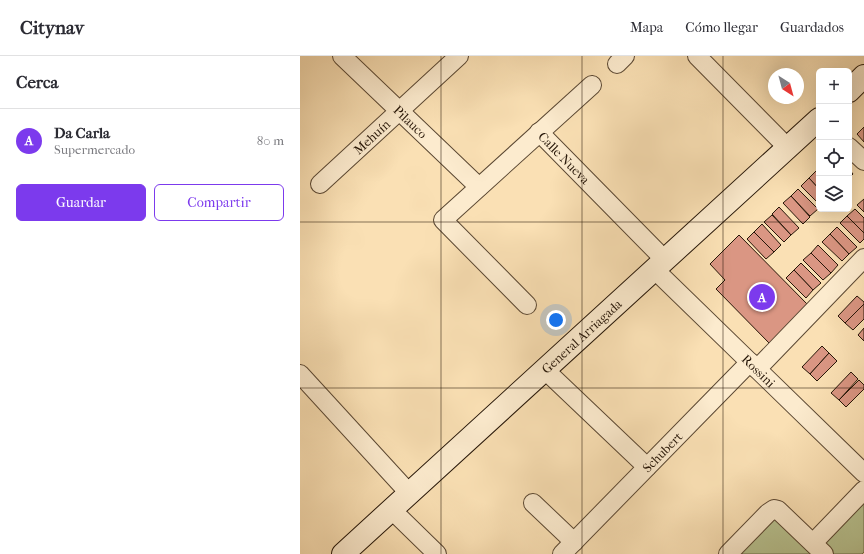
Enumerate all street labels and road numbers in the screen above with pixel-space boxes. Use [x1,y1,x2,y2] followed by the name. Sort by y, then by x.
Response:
[391,102,431,141] street label: Pilauco
[350,116,393,157] street label: Mehuín
[535,129,594,187] street label: Calle Nueva
[538,295,625,376] street label: General Arriagada
[739,351,779,390] street label: Rossini
[639,428,685,475] street label: Schubert

